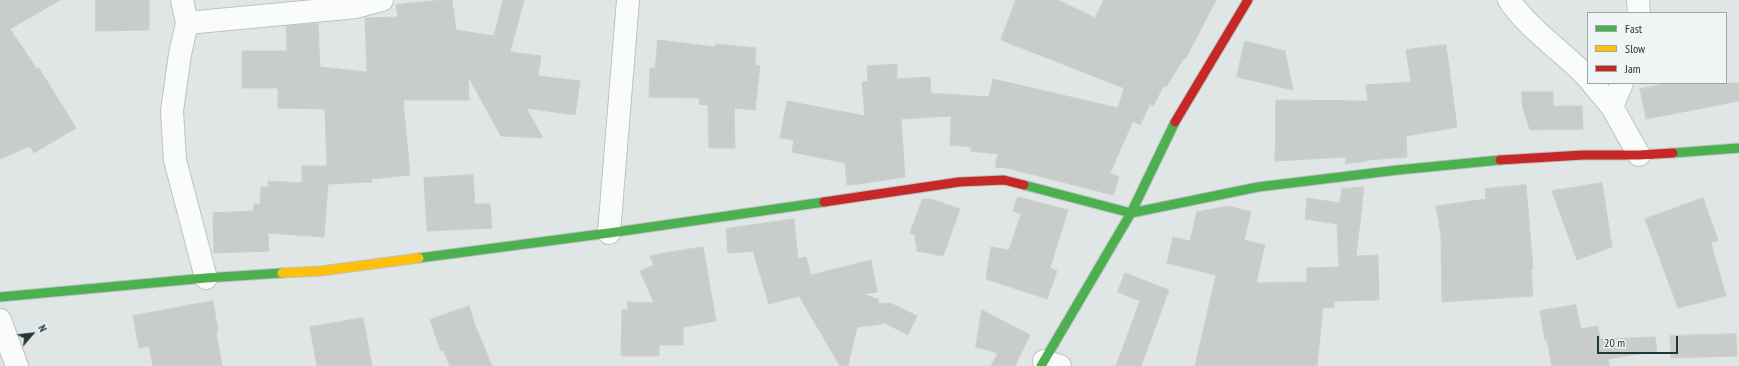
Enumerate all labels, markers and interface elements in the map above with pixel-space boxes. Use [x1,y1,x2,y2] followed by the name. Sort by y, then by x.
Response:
[1587,12,1727,84] legend
[1625,21,1642,36] text: Fast
[1625,41,1645,56] text: Slow
[1625,61,1641,76] text: Jam
[12,314,52,354] north arrow
[35,322,50,334] text: N
[1599,328,1680,354] scale bar
[1604,335,1625,350] text: 20 m

